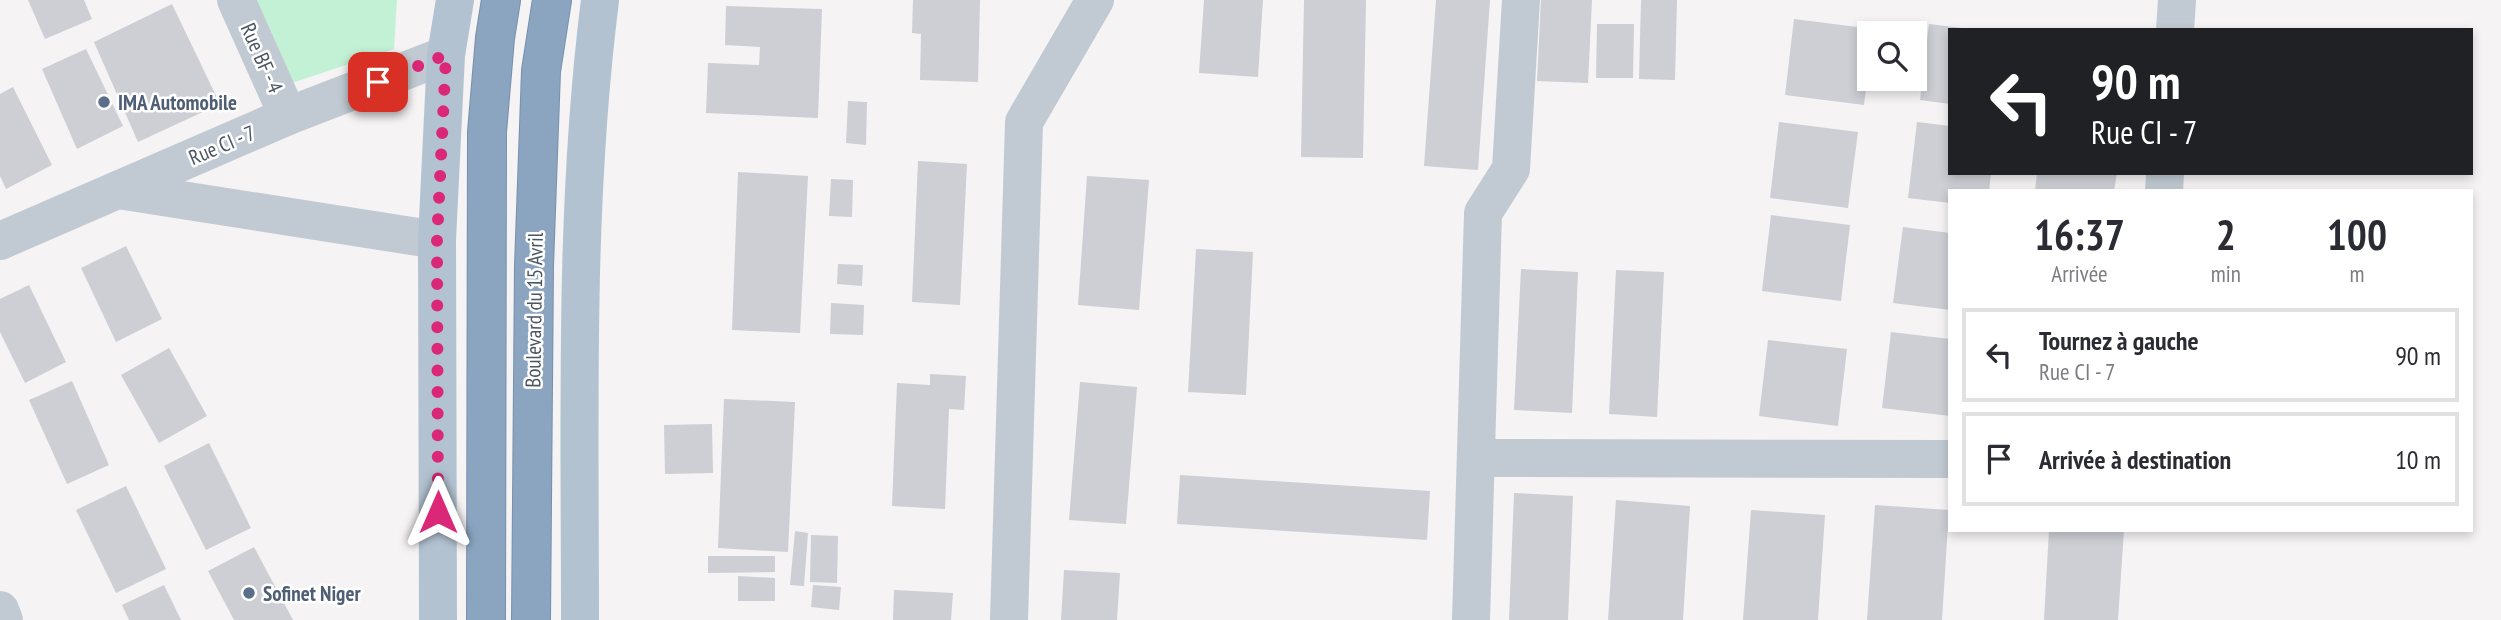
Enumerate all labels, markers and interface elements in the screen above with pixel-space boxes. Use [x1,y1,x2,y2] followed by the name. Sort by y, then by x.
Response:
[235,19,290,98] street label: Rue BF - 4
[1857,21,1927,91] map controls
[1857,21,1927,91] button: search
[2091,49,2180,113] text: 90 m
[348,52,408,112] pin
[1976,56,2067,147] icon: left
[359,63,397,101] icon: arrive
[118,89,237,116] place label: IMA Automobile
[96,94,112,110] marker: IMA Automobile
[2091,111,2197,153] text: Rue CI - 7
[185,119,259,171] street label: Rue CI - 7
[2034,207,2125,262] text: 16:37
[2216,207,2236,262] text: 2
[2327,207,2387,262] text: 100
[519,232,549,388] street label: Boulevard du 15 Avril
[2051,259,2107,288] text: Arrivée
[2211,259,2241,288] text: min
[2349,259,2364,288] text: m
[2039,324,2199,357] text: Tournez à gauche
[1980,336,2018,374] icon: left
[2395,339,2441,372] text: 90 m
[2039,357,2115,386] text: Rue CI - 7
[1980,440,2018,478] icon: arrive
[2039,443,2231,476] text: Arrivée à destination
[2395,443,2441,476] text: 10 m
[401,475,475,549] position arrow
[263,580,361,607] place label: Sofinet Niger
[241,585,257,601] marker: Sofinet Niger

